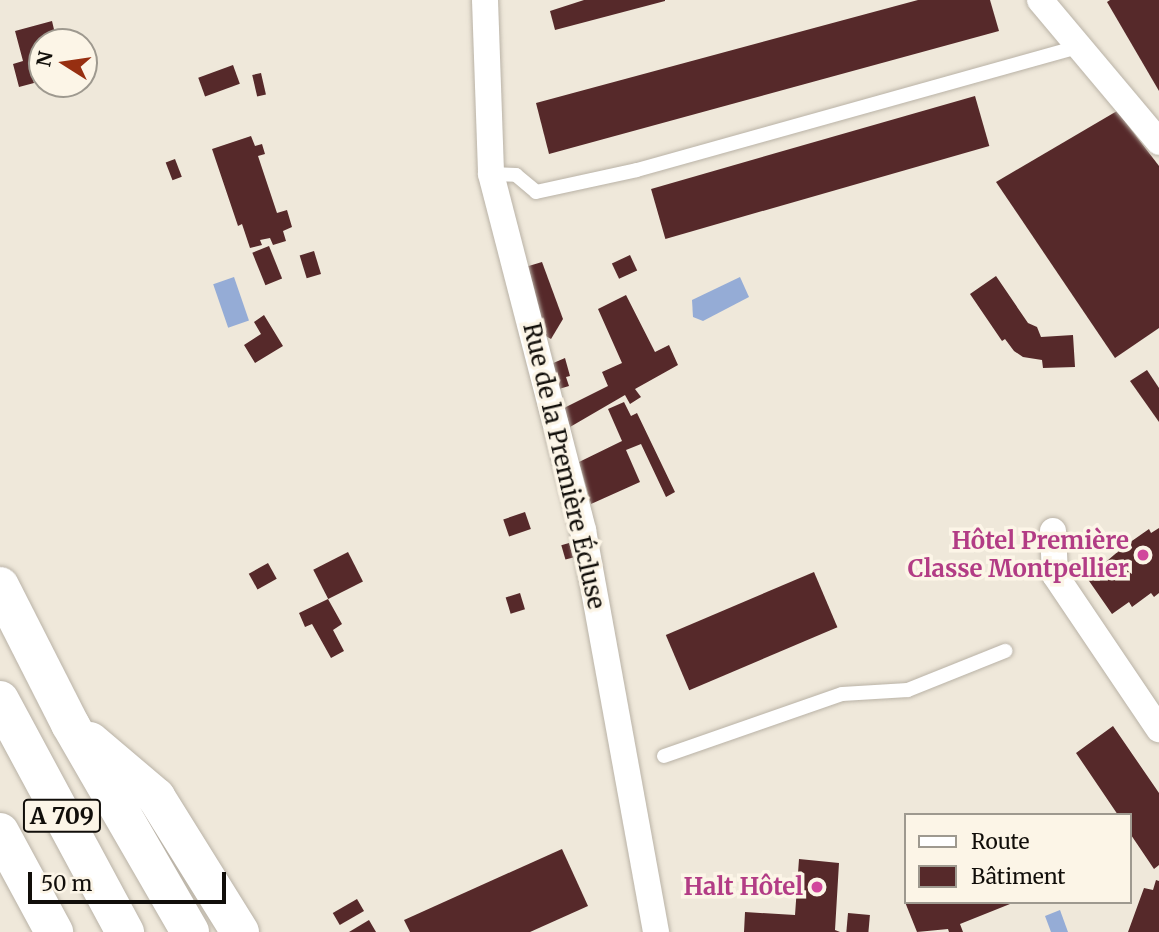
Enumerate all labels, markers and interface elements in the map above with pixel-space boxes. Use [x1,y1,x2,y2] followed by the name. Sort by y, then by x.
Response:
[28,28,98,98] north arrow
[31,49,58,69] text: N
[517,320,611,612] street label: Rue de la Première Écluse
[908,527,1129,583] place label: Hôtel Première Classe Montpellier
[1135,547,1151,563] marker: Hôtel Première Classe Montpellier
[22,796,102,836] road number: A 709
[904,813,1131,904] legend
[971,828,1029,855] text: Route
[32,858,229,902] scale bar
[971,863,1065,890] text: Bâtiment
[41,870,92,897] text: 50 m
[684,873,803,901] place label: Halt Hôtel
[809,879,825,895] marker: Halt Hôtel

